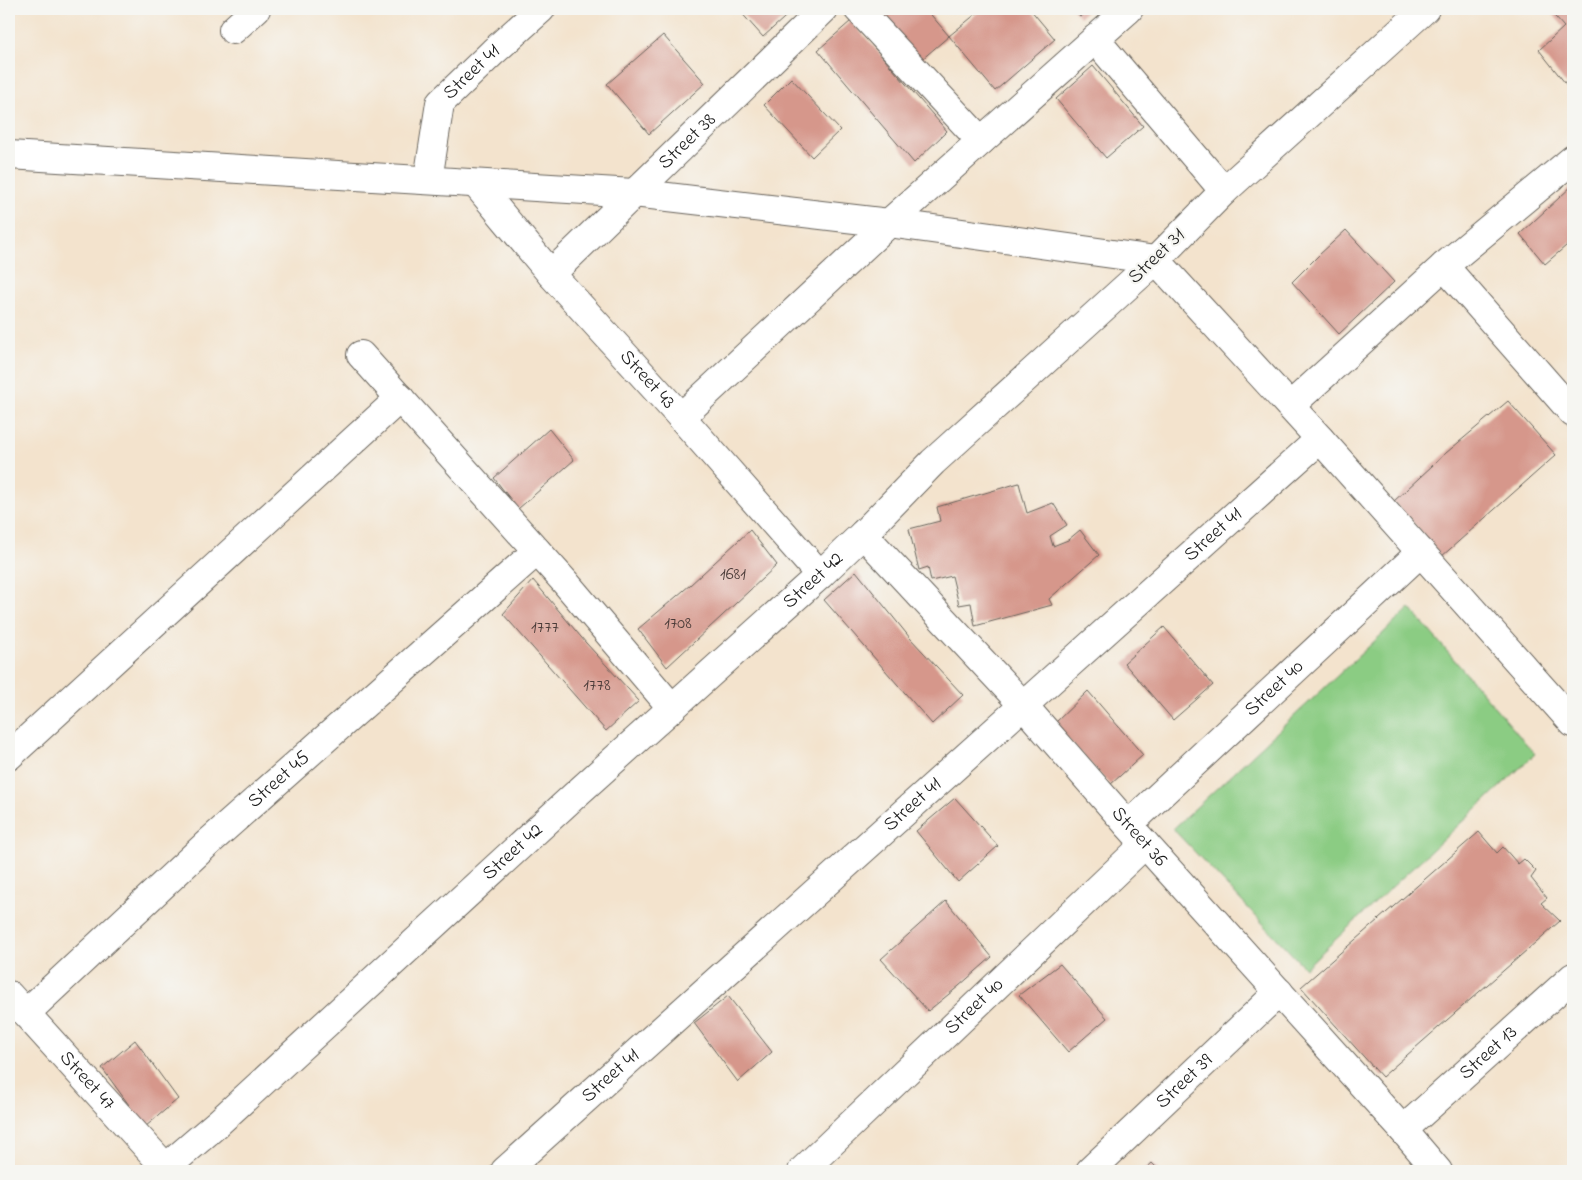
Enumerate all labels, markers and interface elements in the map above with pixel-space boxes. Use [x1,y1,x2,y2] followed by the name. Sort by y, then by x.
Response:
[436,37,507,107] street label: Street 41
[652,106,723,177] street label: Street 38
[1122,222,1192,292] street label: Street 31
[612,343,682,416] street label: Street 43
[1178,501,1249,569] street label: Street 41
[776,545,850,616] street label: Street 42
[720,562,746,588] house number: 1681
[664,611,692,637] house number: 1708
[531,615,560,641] house number: 1777
[1238,653,1311,724] street label: Street 40
[583,673,611,699] house number: 1778
[241,744,317,816] street label: Street 45
[877,771,948,839] street label: Street 41
[1104,800,1174,874] street label: Street 36
[476,817,550,888] street label: Street 42
[938,971,1011,1042] street label: Street 40
[1453,1019,1524,1087] street label: Street 13
[575,1042,646,1110] street label: Street 41
[52,1045,122,1117] street label: Street 47
[1149,1047,1220,1116] street label: Street 39

